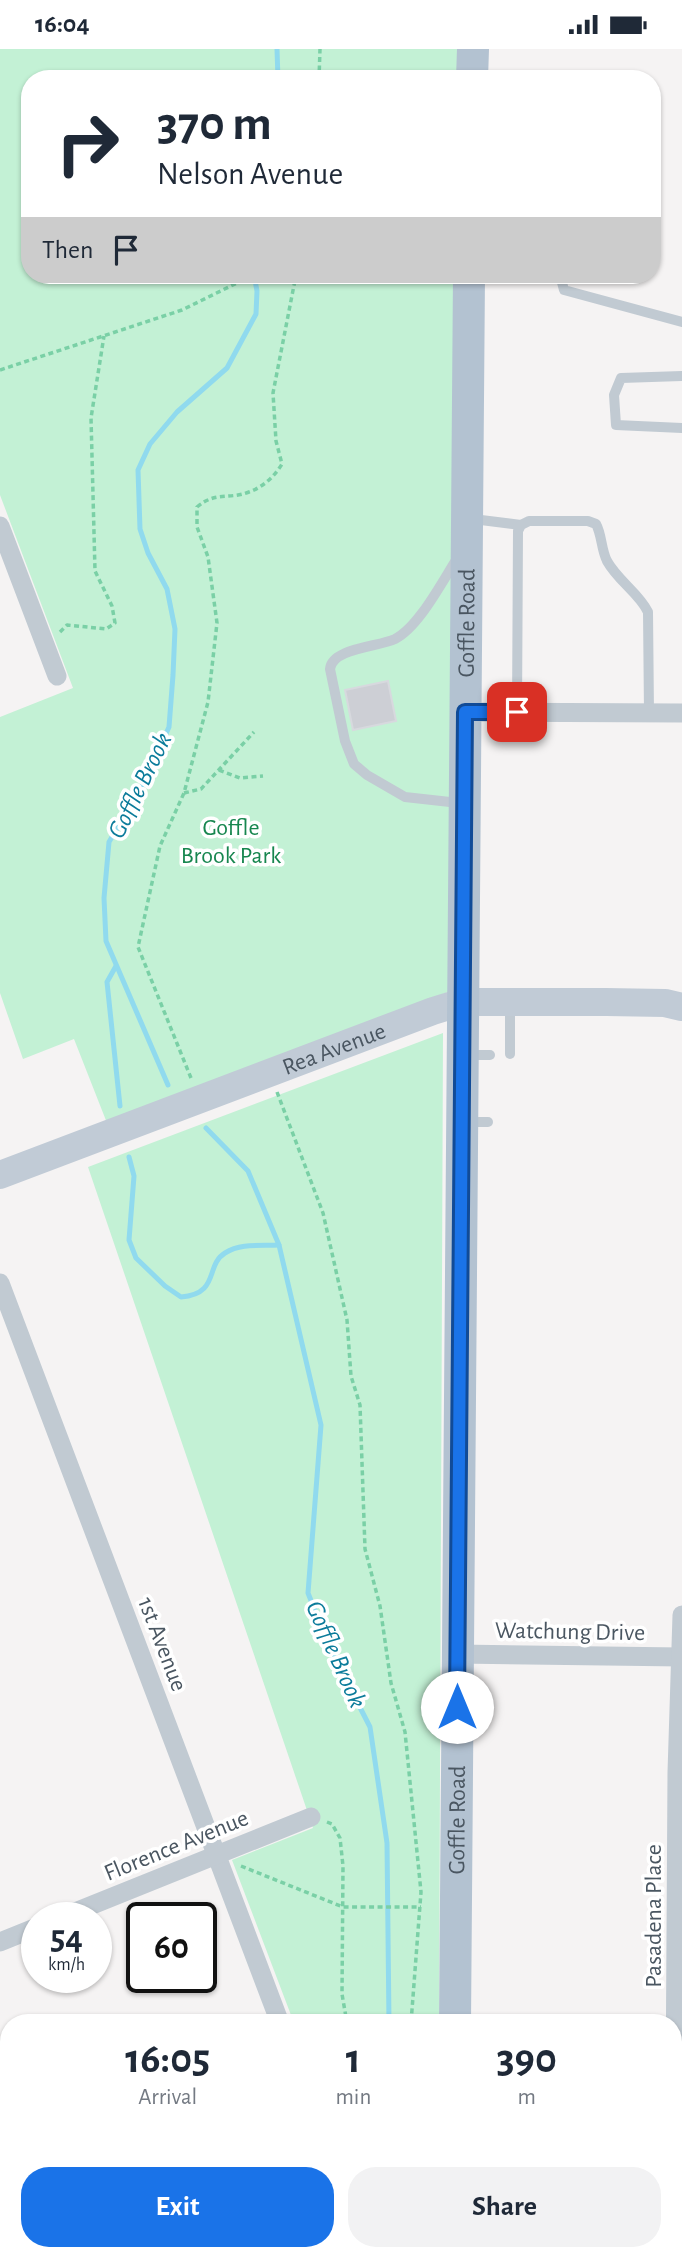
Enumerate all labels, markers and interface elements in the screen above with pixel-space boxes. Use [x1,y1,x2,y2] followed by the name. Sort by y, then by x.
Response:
[35,11,90,37] text: 16:04
[42,98,133,189] icon: right
[157,100,272,149] text: 370 m
[157,158,343,190] text: Nelson Avenue
[107,231,145,269] icon: arrive
[42,237,93,263] text: Then
[455,568,480,678] street label: Goffle Road
[487,682,547,742] pin
[498,693,536,731] icon: arrive
[103,729,177,842] water label: Goffle Brook
[181,816,281,868] park label: Goffle Brook Park
[279,1019,389,1080] street label: Rea Avenue
[133,1594,191,1695] street label: 1st Avenue
[301,1597,371,1712] water label: Goffle Brook
[495,1619,645,1645] street label: Watchung Drive
[420,1670,494,1744] position arrow
[445,1765,470,1875] street label: Goffle Road
[101,1806,252,1886] street label: Florence Avenue
[642,1844,666,1988] street label: Pasadena Place
[126,1902,217,1993] speed limit sign: 60
[50,1921,83,1956] text: 54
[48,1956,85,1974] text: km/h
[125,2038,210,2080] text: 16:05
[346,2038,361,2080] text: 1
[497,2038,557,2080] text: 390
[138,2086,197,2109] text: Arrival
[335,2086,371,2109] text: min
[517,2086,536,2109] text: m
[21,2167,334,2247] button: Exit
[348,2167,661,2247] button: Share

